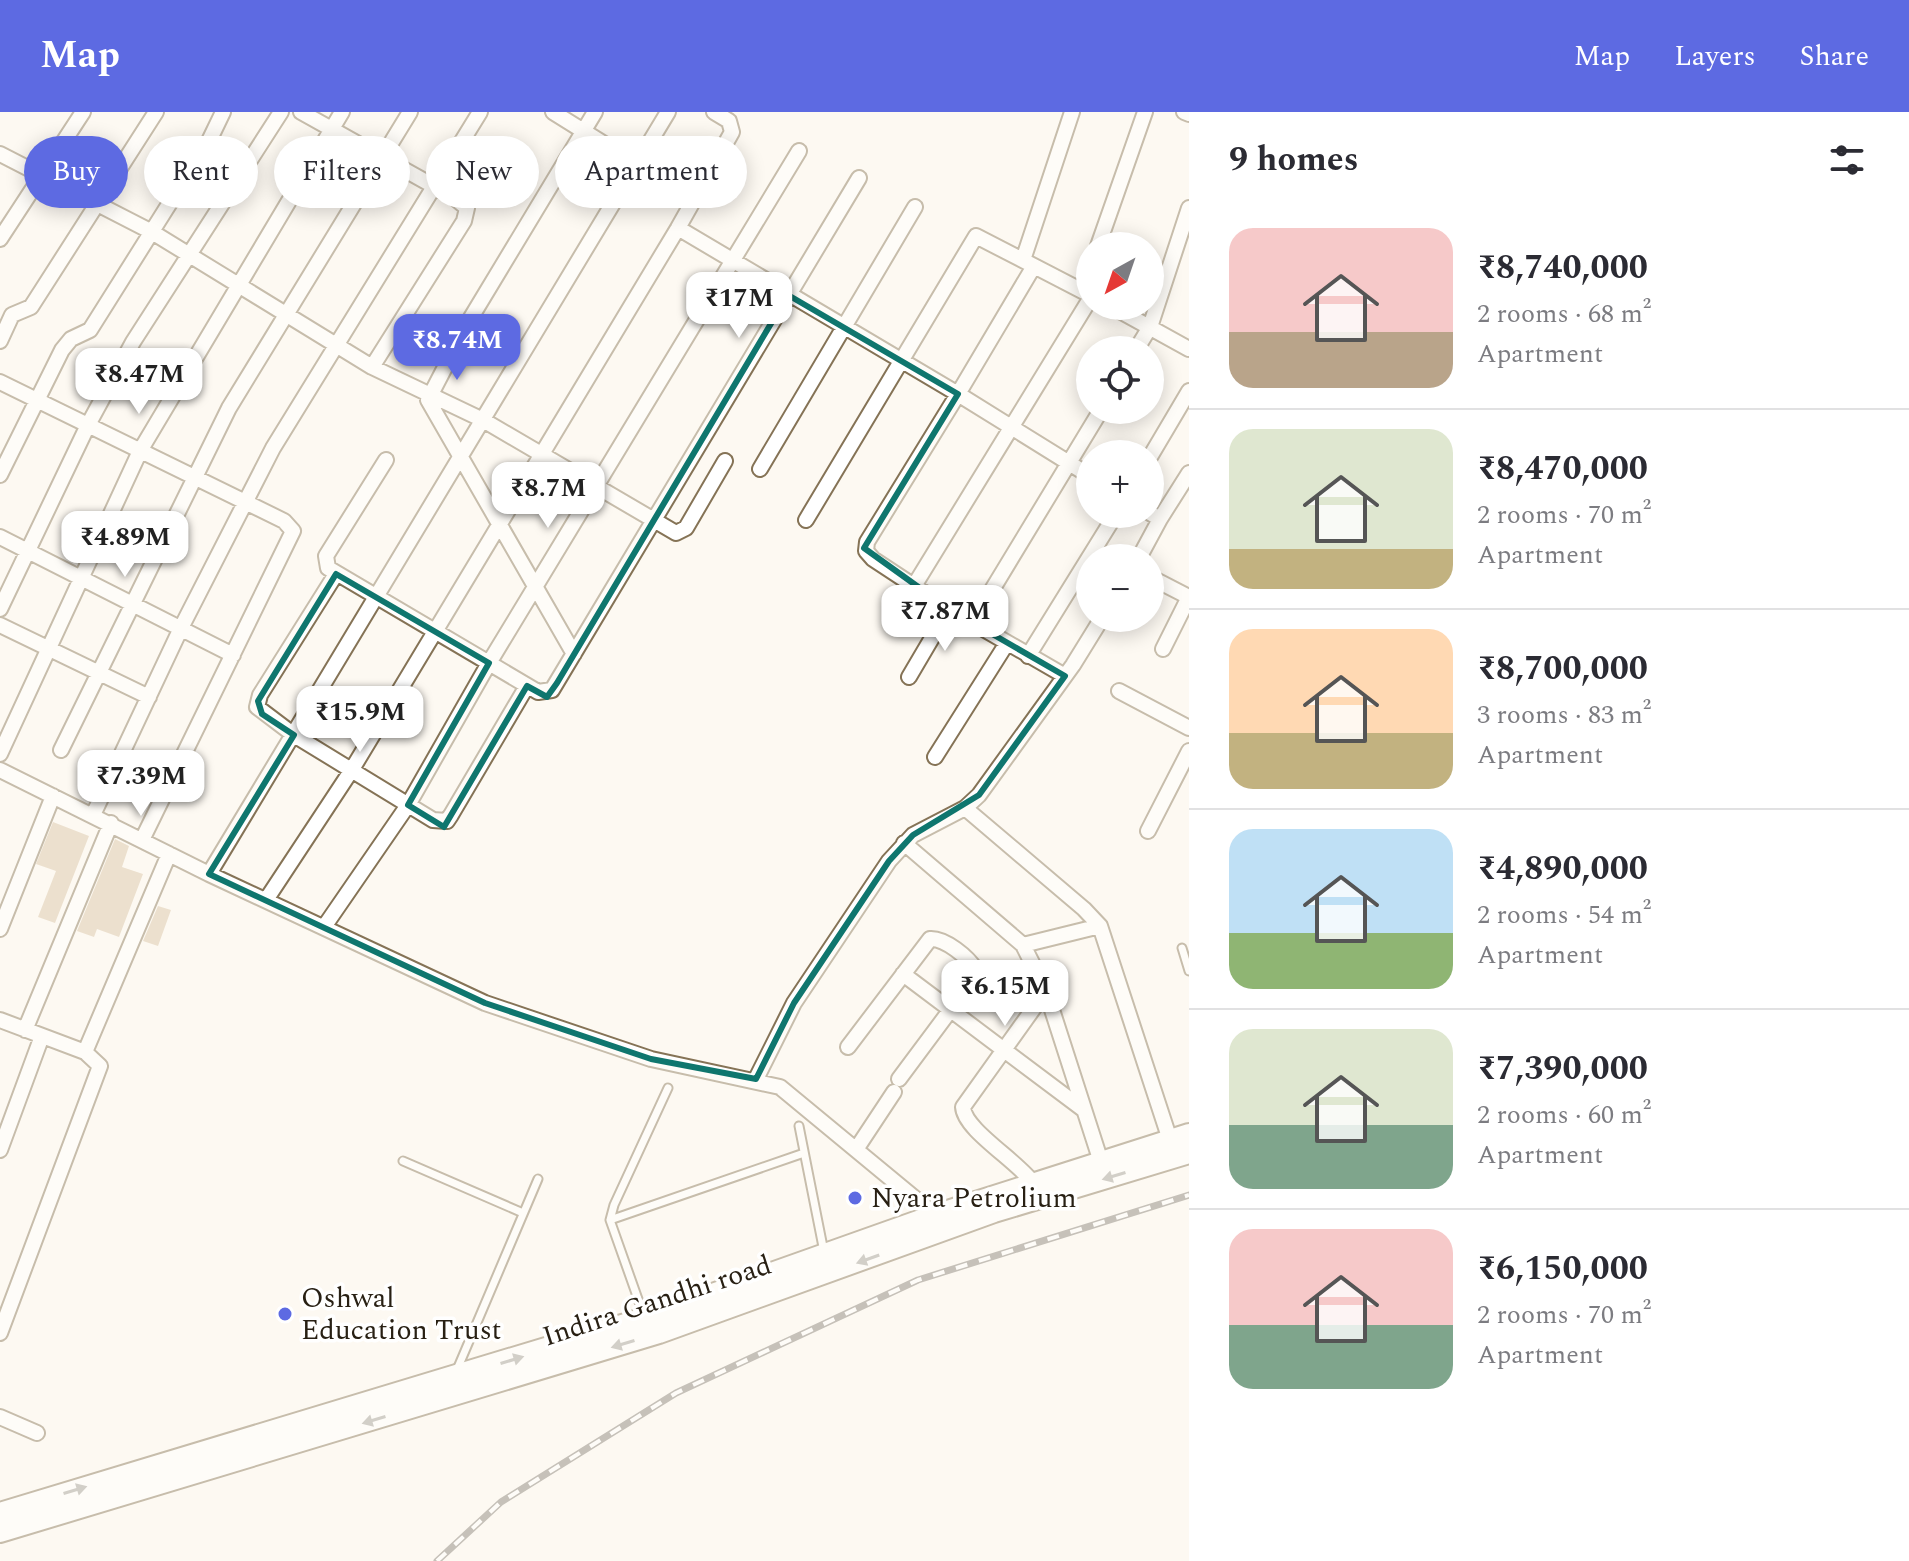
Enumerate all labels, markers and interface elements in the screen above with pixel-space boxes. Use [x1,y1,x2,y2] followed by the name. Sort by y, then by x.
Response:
[40,27,120,85] text: Map
[1574,35,1630,78] text: Map
[1674,35,1756,78] text: Layers
[1800,35,1869,78] text: Share
[1229,134,1359,186] text: 9 homes
[24,136,128,208] chip: Buy
[144,136,258,208] chip: Rent
[274,136,410,208] chip: Filters
[426,136,539,208] chip: New
[555,136,747,208] chip: Apartment
[1825,138,1869,182] icon: filters
[1076,232,1164,320] north arrow
[1076,232,1164,632] map controls
[1477,242,1648,294] text: ₹8,740,000
[1293,260,1389,356] icon: home
[692,272,786,340] pin: ₹17M
[704,278,774,318] text: ₹17M
[1477,294,1651,334] text: 2 rooms · 68 m²
[392,314,522,382] pin: ₹8.74M
[411,320,503,360] text: ₹8.74M
[1477,334,1603,374] text: Apartment
[1076,336,1164,424] button: locate
[74,348,204,416] pin: ₹8.47M
[93,354,185,394] text: ₹8.47M
[1076,440,1164,528] button: +
[1477,443,1648,495] text: ₹8,470,000
[1293,461,1389,557] icon: home
[492,462,604,530] pin: ₹8.7M
[510,468,586,508] text: ₹8.7M
[1477,495,1651,535] text: 2 rooms · 70 m²
[60,511,190,579] pin: ₹4.89M
[79,517,171,557] text: ₹4.89M
[1477,535,1603,575] text: Apartment
[1076,544,1164,632] button: −
[880,585,1010,653] pin: ₹7.87M
[899,591,991,631] text: ₹7.87M
[1477,643,1648,695] text: ₹8,700,000
[1293,661,1389,757] icon: home
[295,686,425,754] pin: ₹15.9M
[314,692,406,732] text: ₹15.9M
[1477,695,1651,735] text: 3 rooms · 83 m²
[1477,735,1603,775] text: Apartment
[76,750,206,818] pin: ₹7.39M
[95,756,187,796] text: ₹7.39M
[1477,843,1648,895] text: ₹4,890,000
[1293,861,1389,957] icon: home
[1477,895,1651,935] text: 2 rooms · 54 m²
[1477,935,1603,975] text: Apartment
[940,960,1070,1028] pin: ₹6.15M
[959,966,1051,1006] text: ₹6.15M
[1477,1043,1648,1095] text: ₹7,390,000
[1293,1061,1389,1157] icon: home
[1477,1095,1651,1135] text: 2 rooms · 60 m²
[1477,1135,1603,1175] text: Apartment
[1102,1170,1126,1183] one-way arrow
[871,1177,1077,1220] place label: Nyara Petrolium
[846,1189,864,1207] marker: Nyara Petrolium
[1477,1243,1648,1295] text: ₹6,150,000
[537,1244,777,1358] street label: Indira Gandhi road
[856,1253,880,1266] one-way arrow
[1293,1261,1389,1357] icon: home
[301,1277,501,1352] place label: Oshwal Education Trust
[1477,1295,1651,1335] text: 2 rooms · 70 m²
[276,1305,294,1323] marker: Oshwal Education Trust
[1477,1335,1603,1375] text: Apartment
[610,1339,634,1351] one-way arrow
[500,1353,524,1366] one-way arrow
[361,1414,385,1427] one-way arrow
[63,1483,87,1496] one-way arrow

